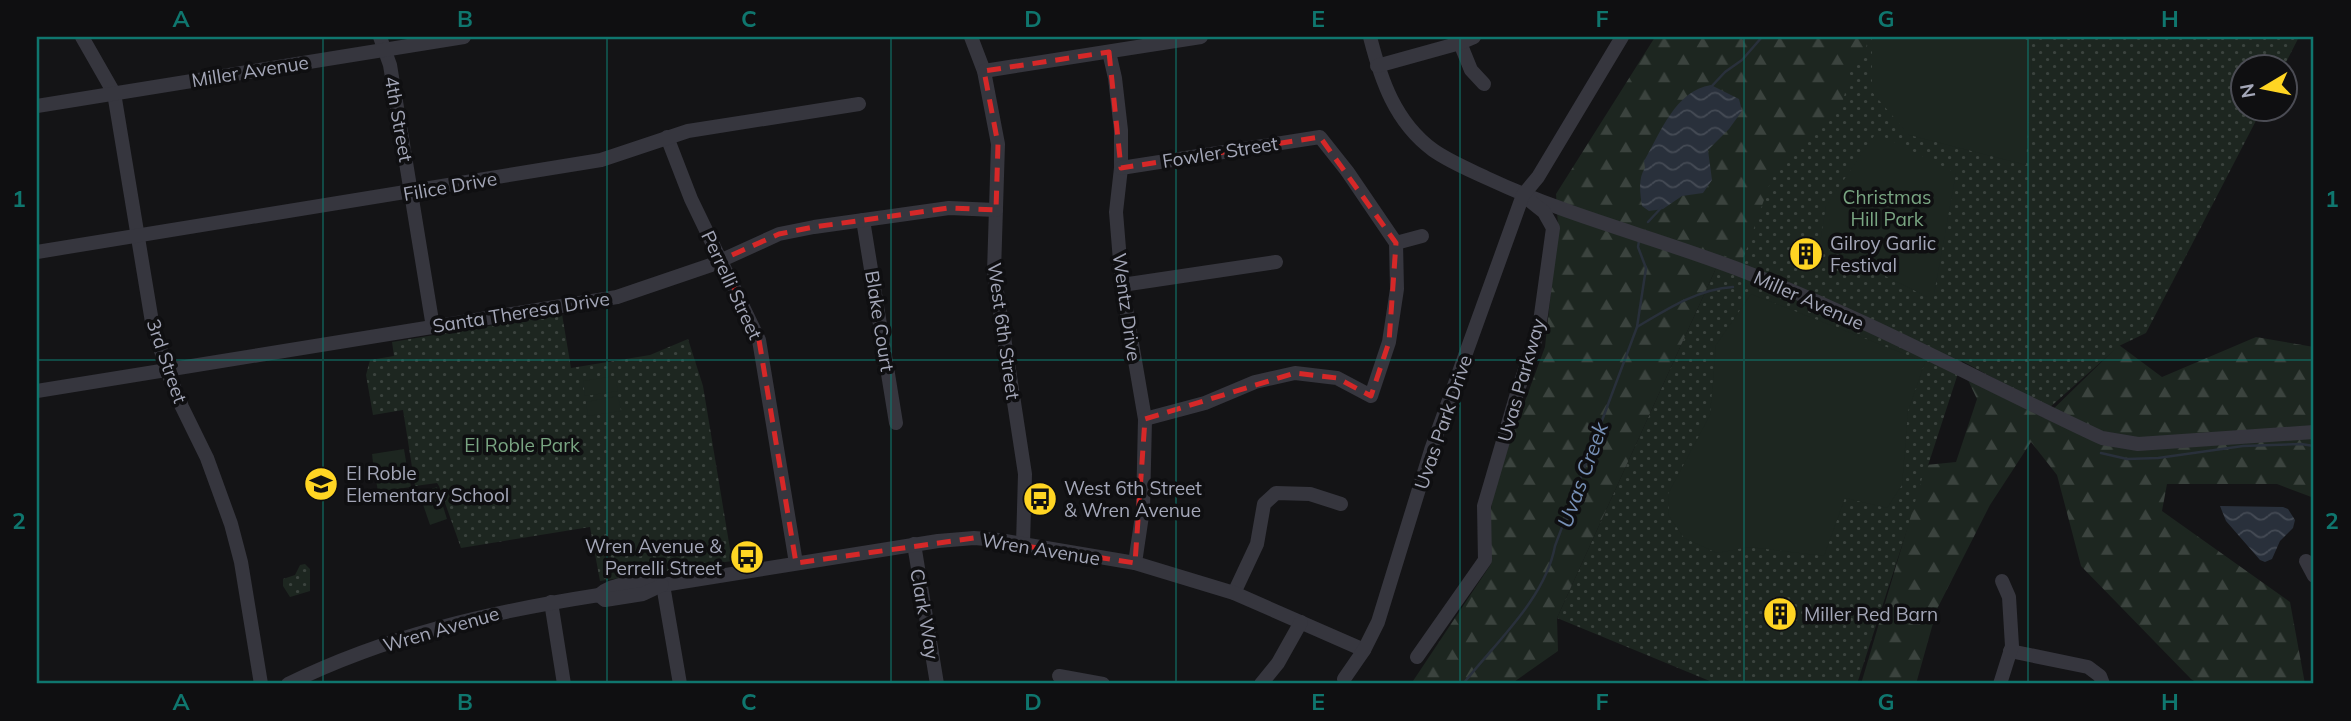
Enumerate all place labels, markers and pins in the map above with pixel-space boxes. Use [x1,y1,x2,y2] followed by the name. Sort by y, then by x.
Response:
[1830,231,1936,277] place label: Gilroy Garlic Festival
[1787,235,1825,273] building icon: Gilroy Garlic Festival
[346,461,509,507] place label: El Roble Elementary School
[302,465,340,503] school or university icon: El Roble Elementary School
[1064,476,1202,522] place label: West 6th Street & Wren Avenue
[1021,480,1059,518] bus stop icon: West 6th Street & Wren Avenue
[585,534,723,580] place label: Wren Avenue & Perrelli Street
[728,538,766,576] bus stop icon: Wren Avenue & Perrelli Street
[1761,595,1799,633] building icon: Miller Red Barn
[1804,602,1938,626] place label: Miller Red Barn

